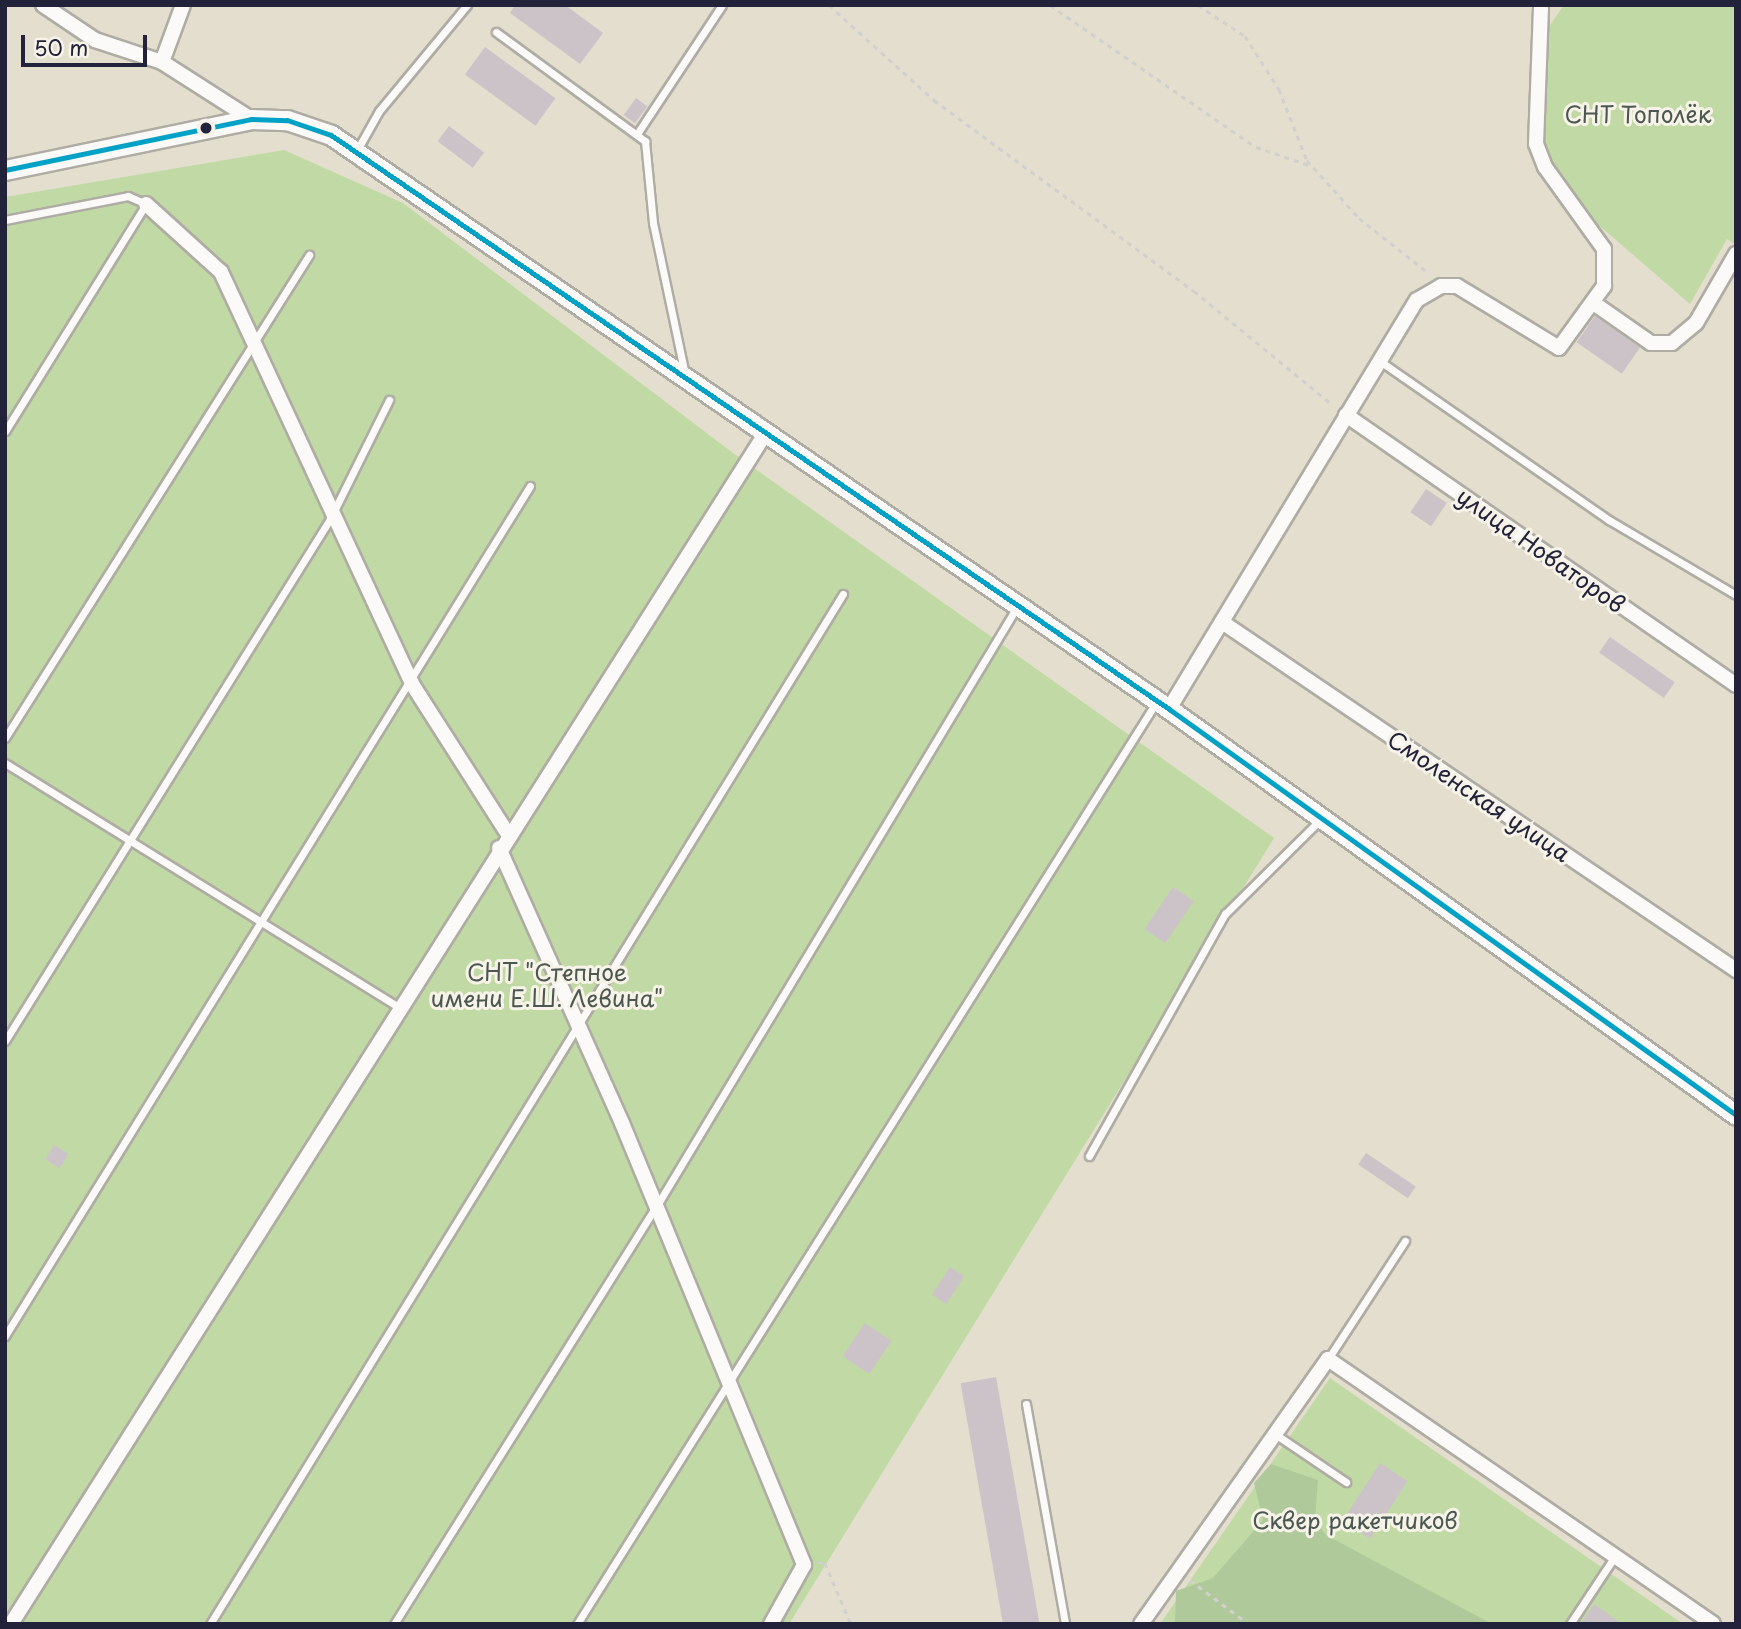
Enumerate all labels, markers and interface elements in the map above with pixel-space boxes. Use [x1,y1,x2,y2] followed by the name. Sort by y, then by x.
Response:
[24,21,150,65] scale bar
[34,31,88,63] text: 50 m
[1564,100,1712,128] park label: СНТ Тополёк
[199,121,213,135] unlabelled marker
[1451,481,1631,619] street label: улица Новаторов
[1382,724,1576,868] street label: Смоленская улица
[430,958,664,1012] park label: СНТ "Степное имени Е.Ш. Левина"
[1251,1506,1459,1534] park label: Сквер ракетчиков

